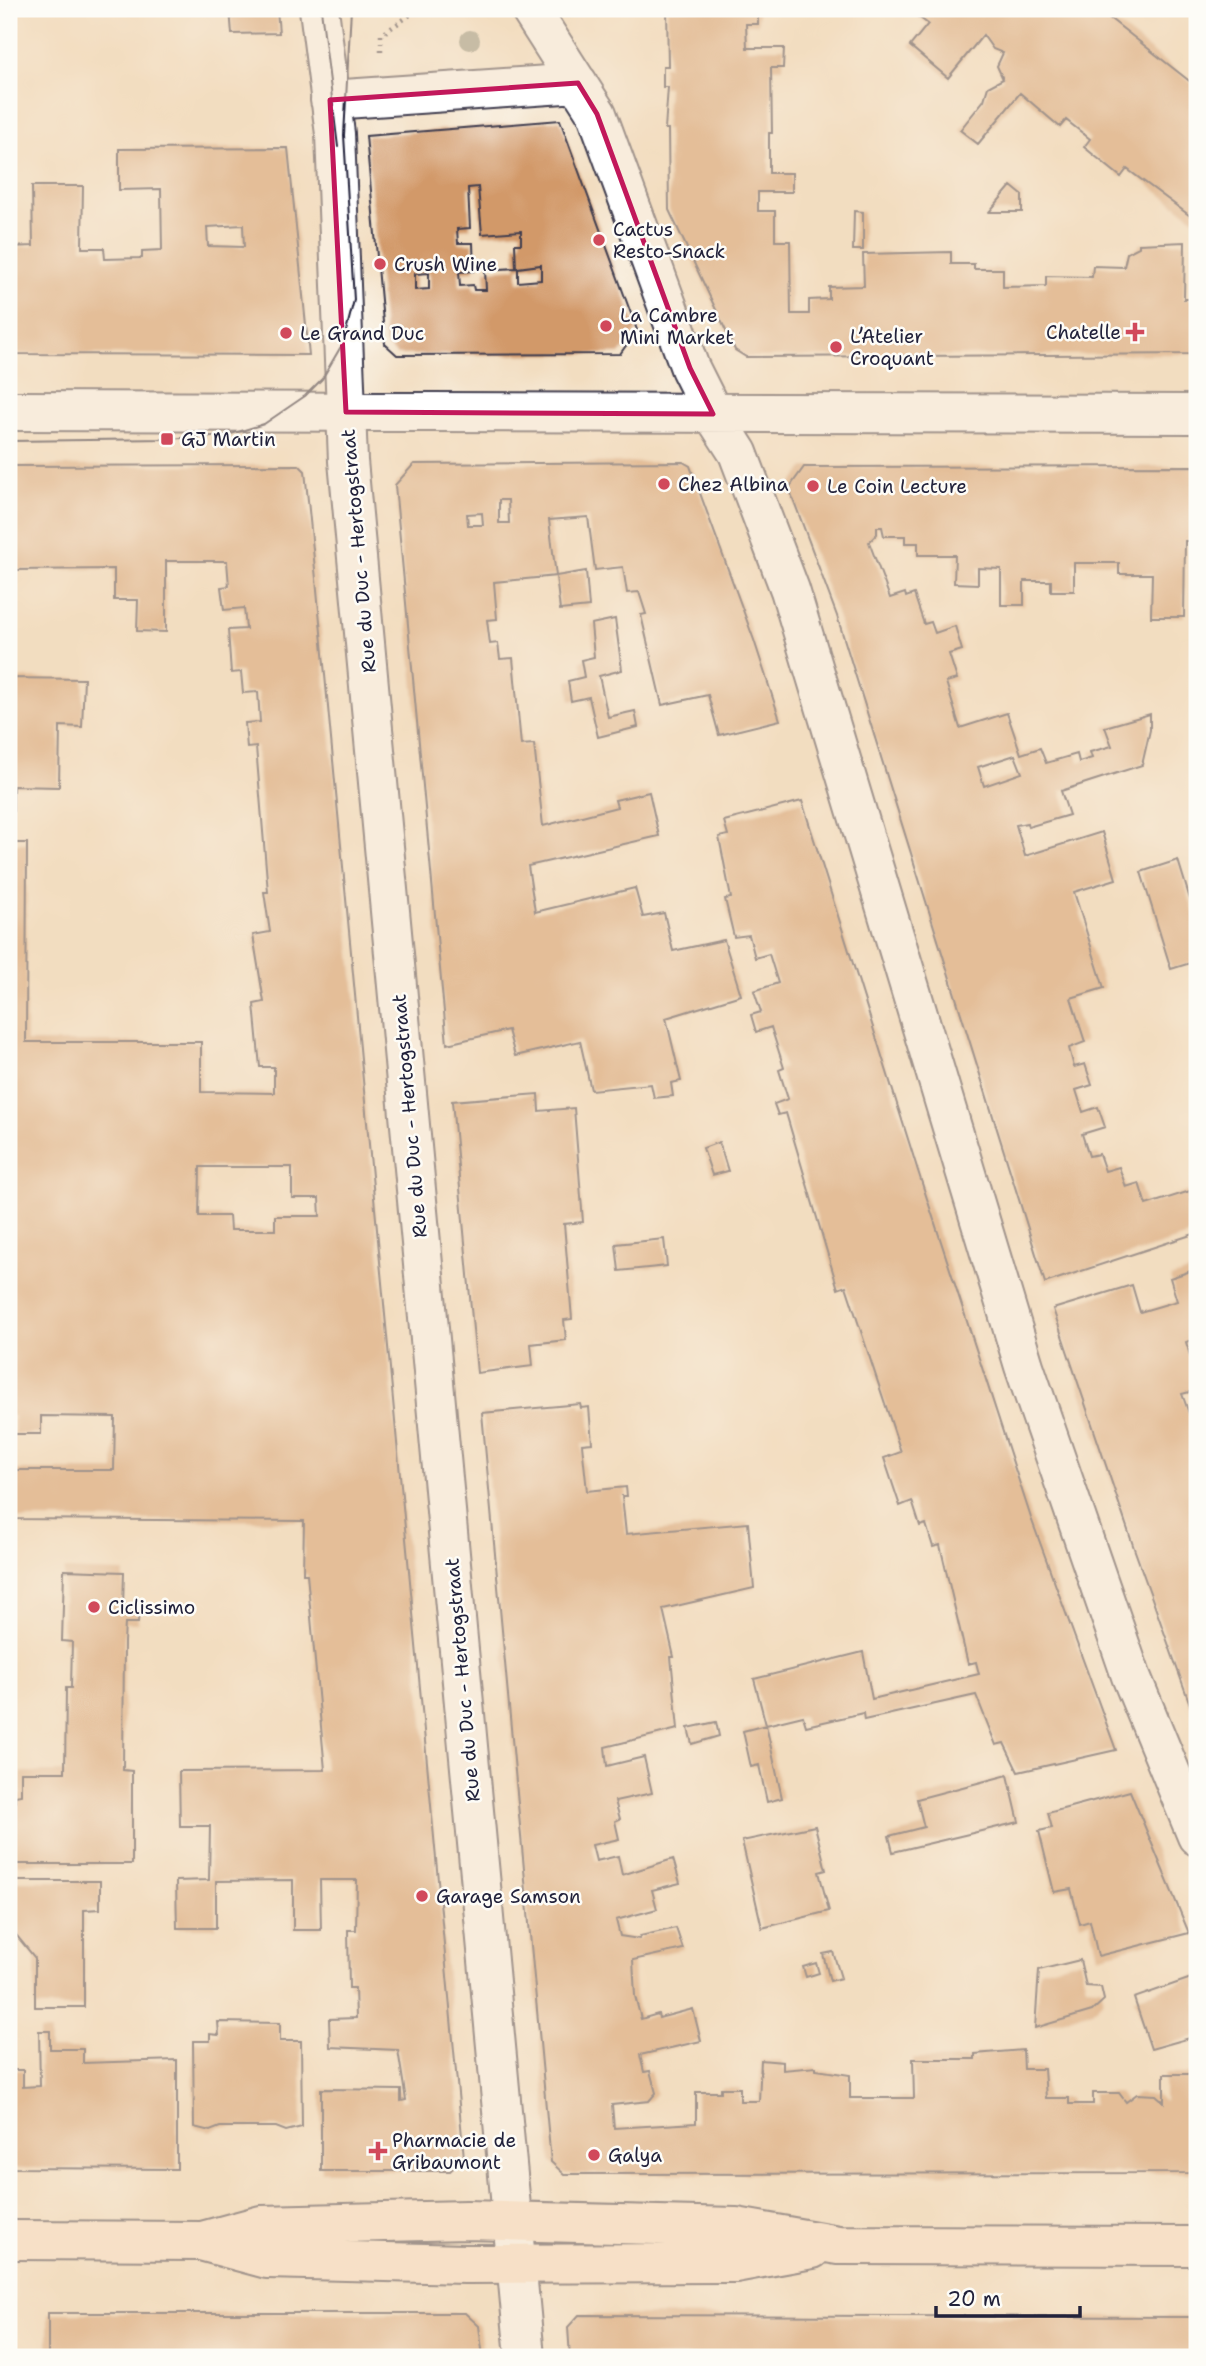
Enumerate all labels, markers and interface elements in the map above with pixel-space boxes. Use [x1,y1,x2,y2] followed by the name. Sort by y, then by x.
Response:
[613,217,725,264] place label: Cactus Resto-Snack
[591,232,607,248] marker: Cactus Resto-Snack
[394,252,497,277] place label: Crush Wine
[372,256,388,272] marker: Crush Wine
[620,303,734,350] place label: La Cambre Mini Market
[598,318,614,334] marker: La Cambre Mini Market
[1046,320,1121,345] place label: Chatelle
[300,321,424,346] place label: Le Grand Duc
[850,324,934,371] place label: L’Atelier Croquant
[1127,324,1143,340] marker: Chatelle
[278,325,294,341] marker: Le Grand Duc
[828,339,844,355] marker: L’Atelier Croquant
[181,427,276,452] place label: GJ Martin
[335,428,382,674] street label: Rue du Duc - Hertogstraat
[159,431,175,447] marker: GJ Martin
[678,472,789,497] place label: Chez Albina
[827,474,967,499] place label: Le Coin Lecture
[656,476,672,492] marker: Chez Albina
[805,478,821,494] marker: Le Coin Lecture
[386,993,433,1239] street label: Rue du Duc - Hertogstraat
[439,1557,486,1803] street label: Rue du Duc - Hertogstraat
[108,1595,195,1620] place label: Ciclissimo
[86,1599,102,1615] marker: Ciclissimo
[436,1884,581,1909] place label: Garage Samson
[414,1888,430,1904] marker: Garage Samson
[392,2128,516,2175] place label: Pharmacie de Gribaumont
[370,2143,386,2159] marker: Pharmacie de Gribaumont
[608,2143,662,2168] place label: Galya
[586,2147,602,2163] marker: Galya
[936,2275,1080,2319] scale bar
[947,2285,1001,2313] text: 20 m

